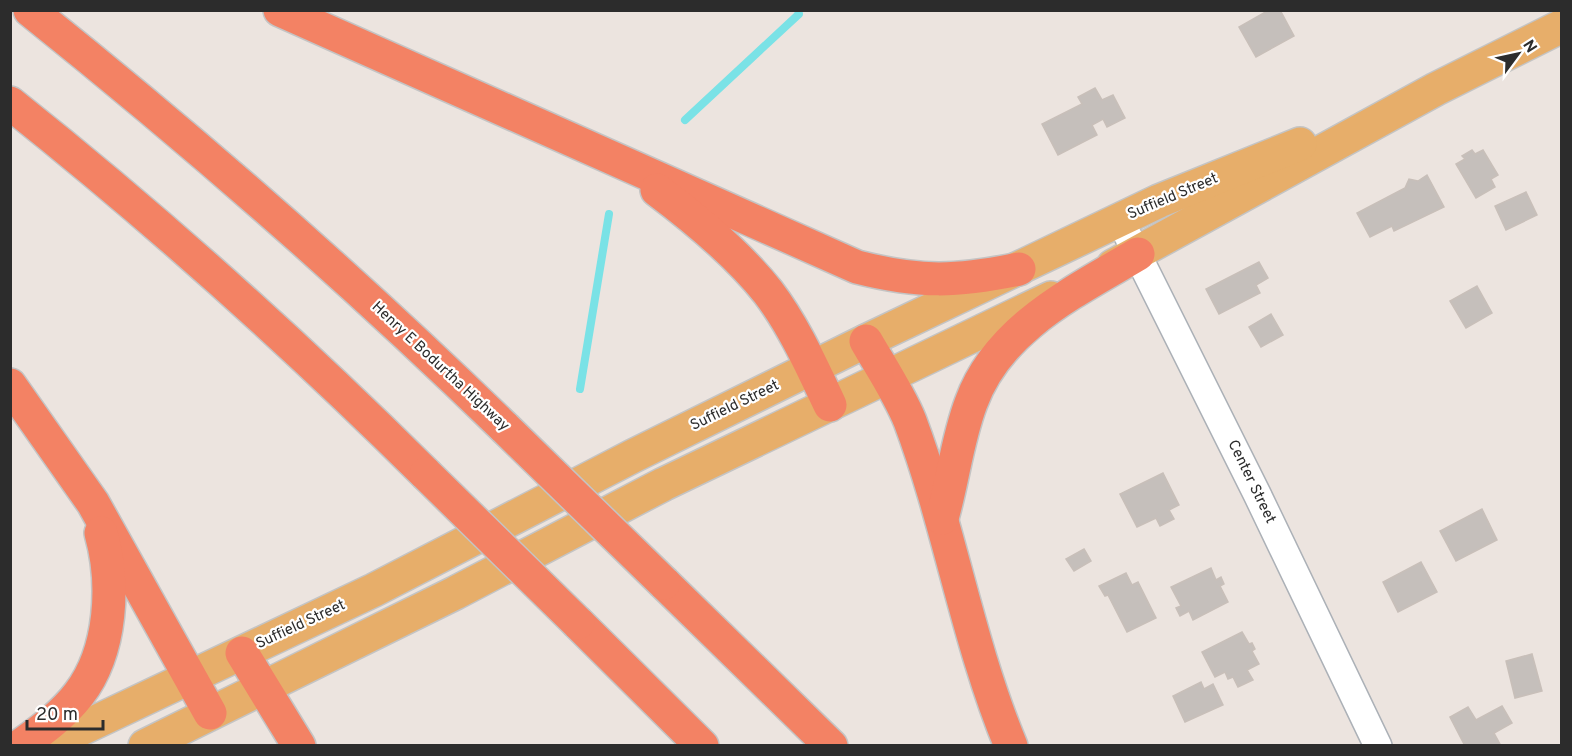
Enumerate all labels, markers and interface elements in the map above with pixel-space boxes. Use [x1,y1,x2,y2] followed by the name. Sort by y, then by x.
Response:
[1488,24,1548,84] north arrow
[1517,37,1540,57] text: N
[1125,169,1221,225] street label: Suffield Street
[367,298,513,436] street label: Henry E Bodurtha Highway
[687,376,783,436] street label: Suffield Street
[1223,437,1279,527] street label: Center Street
[253,596,349,654] street label: Suffield Street
[27,693,104,731] scale bar
[36,704,78,727] text: 20 m

